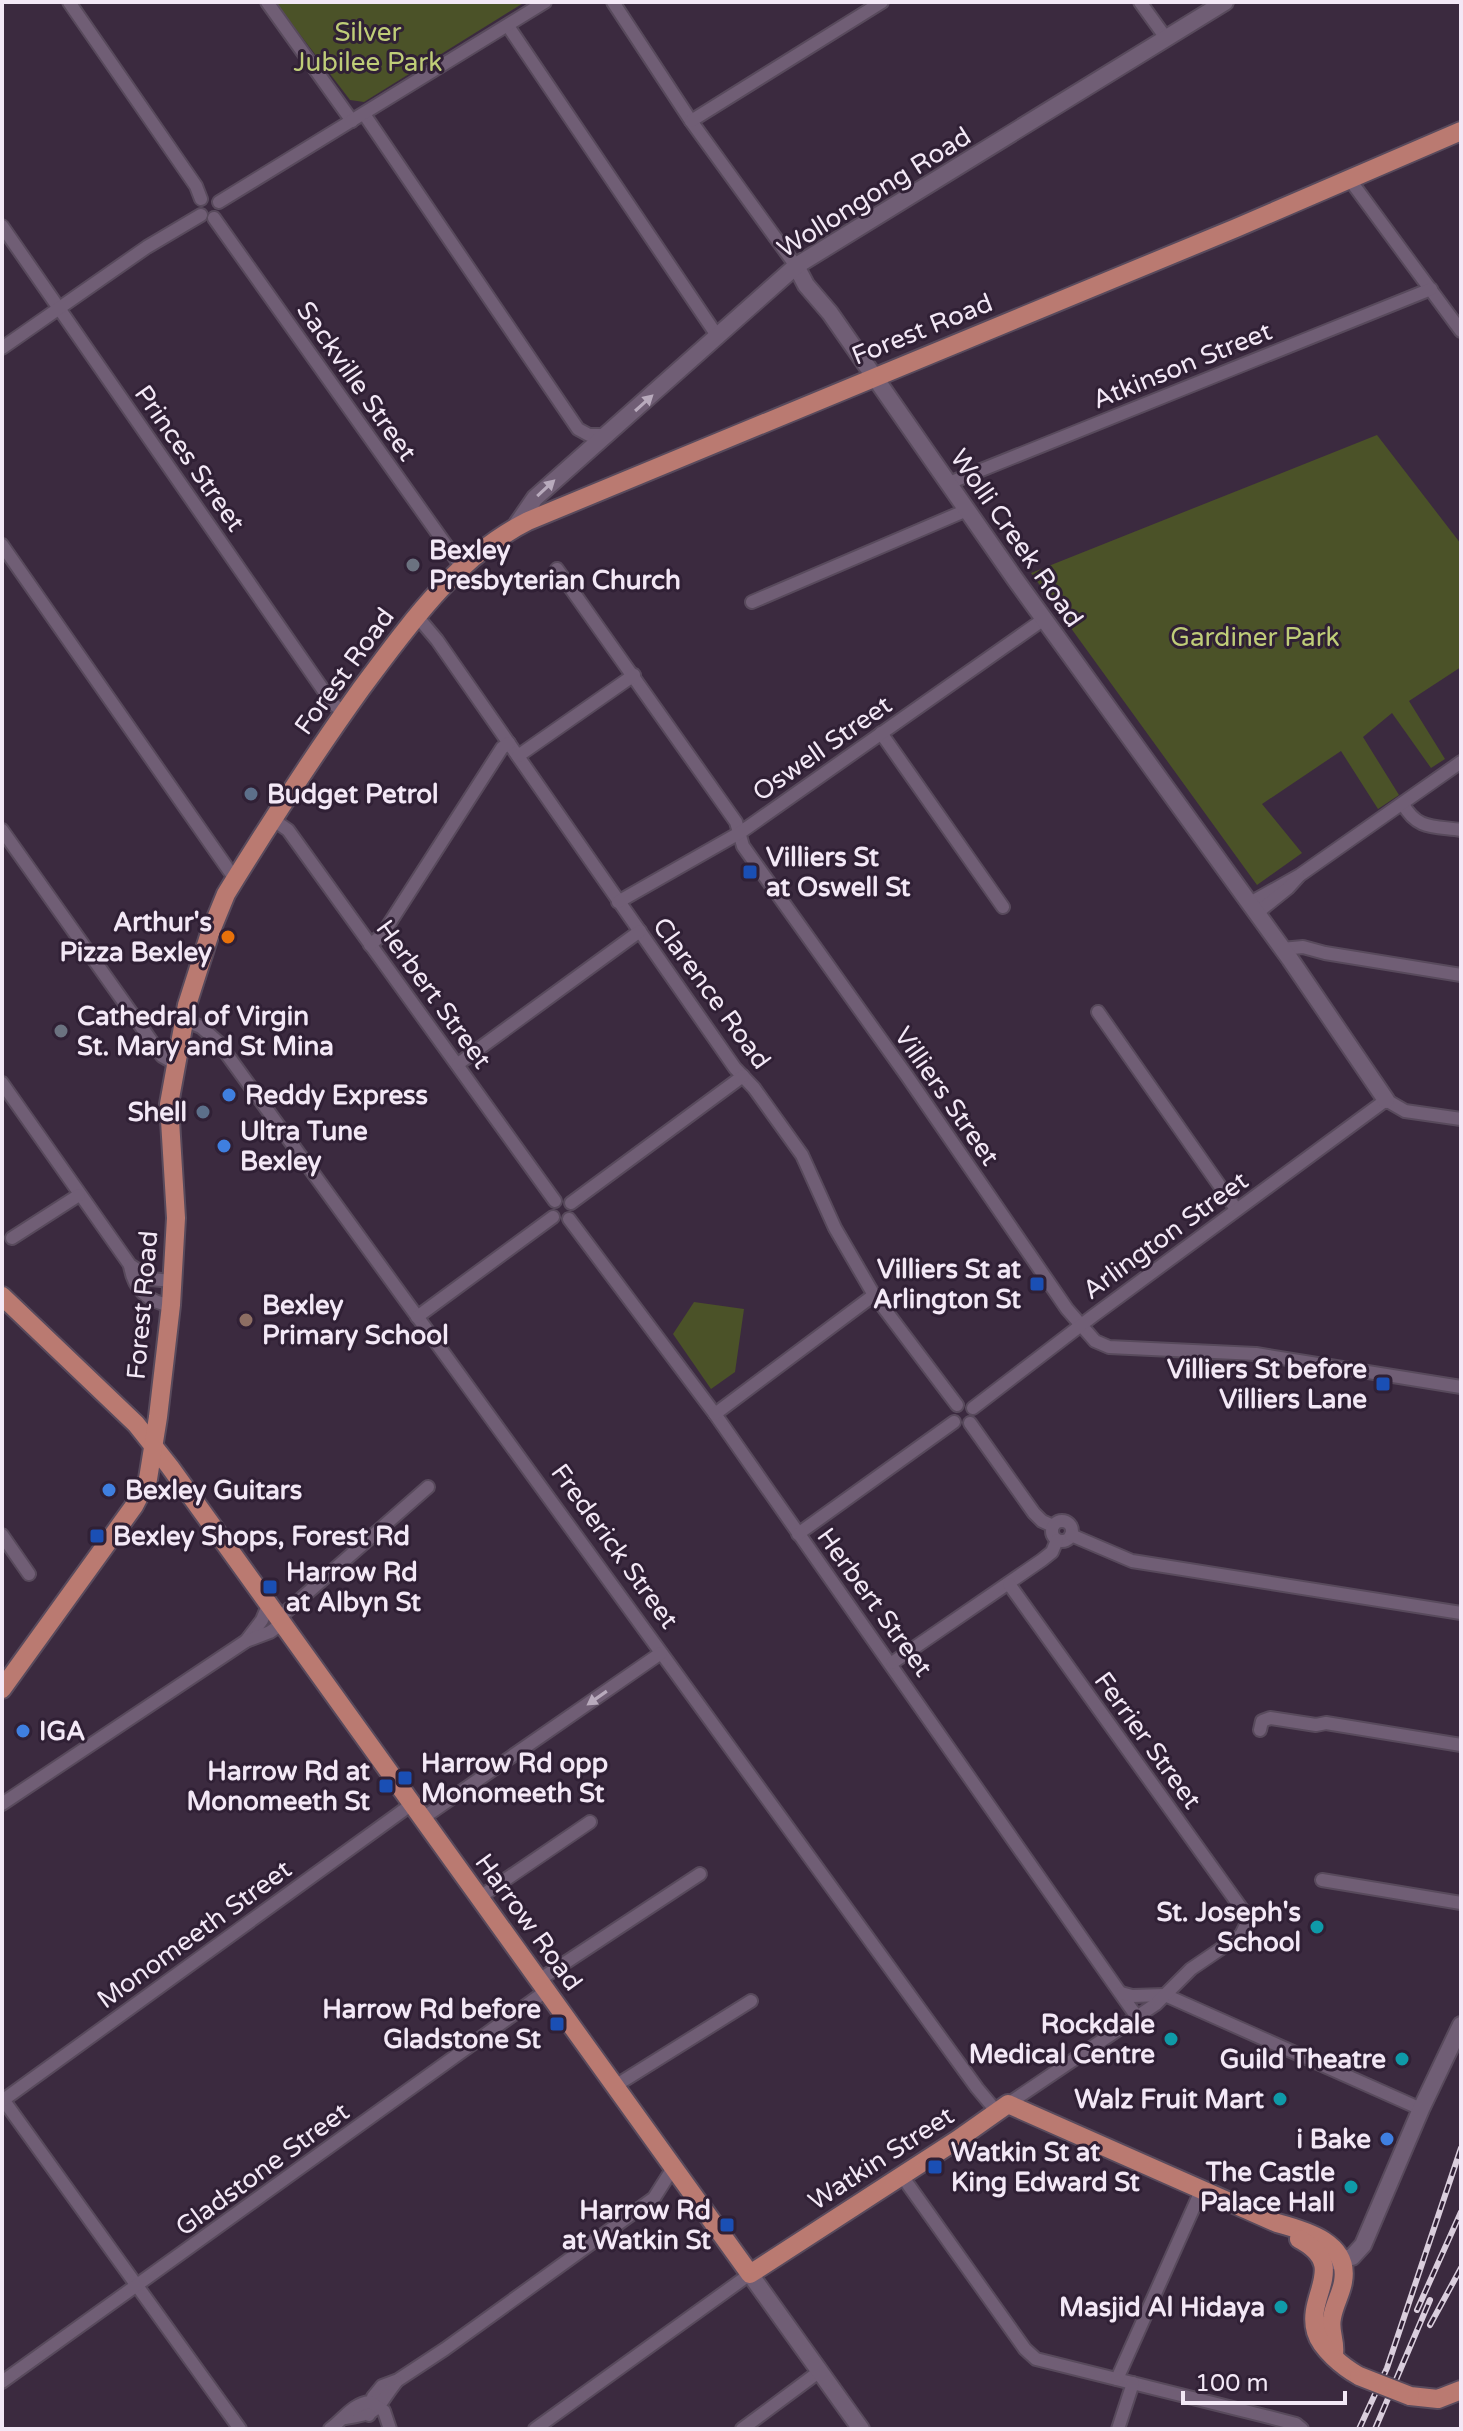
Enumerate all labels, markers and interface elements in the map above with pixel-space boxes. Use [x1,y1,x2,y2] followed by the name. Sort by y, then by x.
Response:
[293,17,443,78] park label: Silver Jubilee Park
[772,120,977,264] street label: Wollongong Road
[847,287,997,372] street label: Forest Road
[290,296,423,467] street label: Sackville Street
[1088,315,1276,415] street label: Atkinson Street
[128,379,252,537] street label: Princes Street
[635,394,654,412] one-way arrow
[944,443,1090,633] street label: Wolli Creek Road
[536,480,555,498] one-way arrow
[429,535,681,596] place label: Bexley Presbyterian Church
[404,556,422,574] marker: Bexley Presbyterian Church
[288,602,401,741] street label: Forest Road
[1170,622,1340,653] park label: Gardiner Park
[747,689,898,808] street label: Oswell Street
[267,779,439,810] place label: Budget Petrol
[242,785,260,803] marker: Budget Petrol
[766,842,911,903] place label: Villiers St at Oswell St
[741,863,759,881] marker: Villiers St at Oswell St
[59,907,212,968] place label: Arthur's Pizza Bexley
[646,911,777,1075] street label: Clarence Road
[369,914,498,1075] street label: Herbert Street
[219,928,237,946] marker: Arthur's Pizza Bexley
[77,1001,334,1062] place label: Cathedral of Virgin St. Mary and St Mina
[887,1021,1006,1172] street label: Villiers Street
[52,1022,70,1040] marker: Cathedral of Virgin St. Mary and St Mina
[245,1080,428,1111] place label: Reddy Express
[220,1086,238,1104] marker: Reddy Express
[128,1097,187,1128] place label: Shell
[194,1103,212,1121] marker: Shell
[240,1116,368,1177] place label: Ultra Tune Bexley
[215,1137,233,1155] marker: Ultra Tune Bexley
[1077,1165,1254,1306] street label: Arlington Street
[121,1229,164,1381] street label: Forest Road
[873,1254,1021,1315] place label: Villiers St at Arlington St
[1028,1275,1046,1293] marker: Villiers St at Arlington St
[262,1290,449,1351] place label: Bexley Primary School
[237,1311,255,1329] marker: Bexley Primary School
[1167,1354,1367,1415] place label: Villiers St before Villiers Lane
[1374,1375,1392,1393] marker: Villiers St before Villiers Lane
[544,1458,685,1635] street label: Frederick Street
[125,1475,302,1506] place label: Bexley Guitars
[100,1481,118,1499] marker: Bexley Guitars
[113,1521,410,1552] place label: Bexley Shops, Forest Rd
[810,1522,939,1683] street label: Herbert Street
[88,1527,106,1545] marker: Bexley Shops, Forest Rd
[286,1557,421,1618] place label: Harrow Rd at Albyn St
[261,1578,279,1596] marker: Harrow Rd at Albyn St
[1088,1666,1208,1815] street label: Ferrier Street
[586,1690,607,1705] one-way arrow
[39,1716,86,1747] place label: IGA
[14,1722,32,1740] marker: IGA
[421,1748,608,1809] place label: Harrow Rd opp Monomeeth St
[187,1756,370,1817] place label: Harrow Rd at Monomeeth St
[396,1769,414,1787] marker: Harrow Rd opp Monomeeth St
[377,1777,395,1795] marker: Harrow Rd at Monomeeth St
[468,1848,589,1997] street label: Harrow Road
[91,1854,297,2015] street label: Monomeeth Street
[1156,1897,1301,1958] place label: St. Joseph's School
[1308,1918,1326,1936] marker: St. Joseph's School
[322,1994,541,2055] place label: Harrow Rd before Gladstone St
[969,2009,1155,2070] place label: Rockdale Medical Centre
[548,2015,566,2033] marker: Harrow Rd before Gladstone St
[1162,2030,1180,2048] marker: Rockdale Medical Centre
[1220,2044,1386,2075] place label: Guild Theatre
[1393,2050,1411,2068] marker: Guild Theatre
[1074,2084,1264,2115] place label: Walz Fruit Mart
[1271,2090,1289,2108] marker: Walz Fruit Mart
[170,2096,355,2243] street label: Gladstone Street
[803,2100,960,2217] street label: Watkin Street
[1296,2124,1371,2155] place label: i Bake
[1378,2130,1396,2148] marker: i Bake
[951,2137,1140,2198] place label: Watkin St at King Edward St
[1200,2157,1335,2218] place label: The Castle Palace Hall
[926,2158,944,2176] marker: Watkin St at King Edward St
[1342,2178,1360,2196] marker: The Castle Palace Hall
[562,2195,711,2256] place label: Harrow Rd at Watkin St
[718,2216,736,2234] marker: Harrow Rd at Watkin St
[1059,2292,1265,2323] place label: Masjid Al Hidaya
[1272,2298,1290,2316] marker: Masjid Al Hidaya
[1183,2355,1345,2405] scale bar
[1195,2369,1269,2398] text: 100 m

